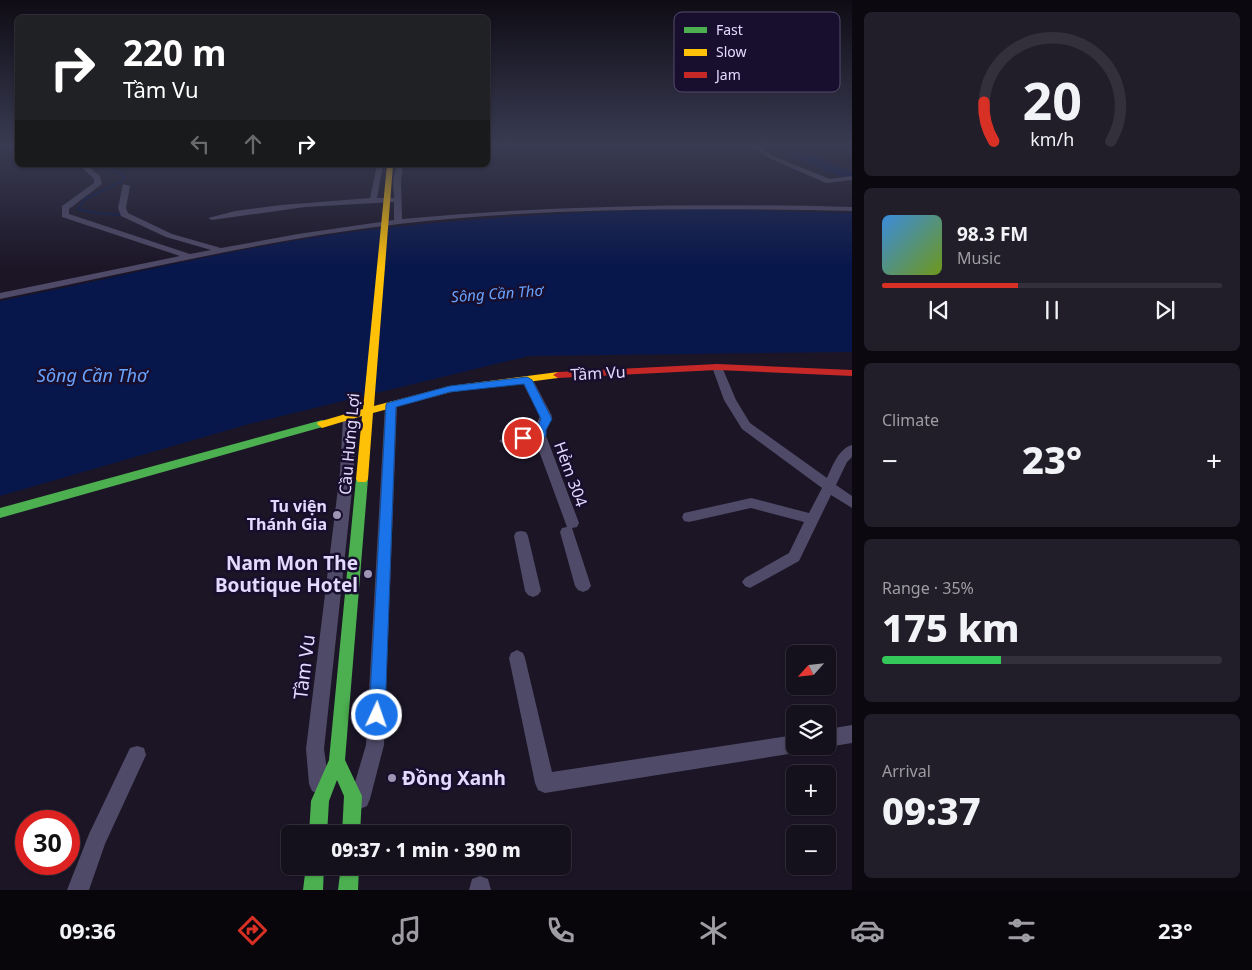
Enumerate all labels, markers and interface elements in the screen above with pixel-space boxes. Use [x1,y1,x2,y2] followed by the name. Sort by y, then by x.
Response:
[674,12,840,92] legend
[716,20,743,39] text: Fast
[123,29,226,76] text: 220 m
[40,35,105,100] icon: right
[716,42,747,61] text: Slow
[1022,64,1082,135] text: 20
[714,65,741,84] text: Jam
[123,74,199,104] text: Tầm Vu
[1030,127,1074,151] text: km/h
[186,130,214,158] icon: left
[239,130,267,158] icon: ahead
[292,130,320,158] icon: right
[957,221,1028,247] text: 98.3 FM
[957,247,1001,269] text: Music
[450,280,545,306] water label: Sông Cần Thơ
[925,296,953,324] icon: previous
[1038,296,1066,324] icon: pause
[1151,296,1179,324] icon: next
[570,361,626,385] street label: Tầm Vu
[37,363,149,387] water label: Sông Cần Thơ
[334,392,364,496] street label: Cầu Hưng Lợi
[882,409,939,431] text: Climate
[502,417,544,459] pin
[509,424,537,452] icon: arrive
[1022,433,1082,485] text: 23°
[549,439,593,509] street label: Hẻm 304
[882,441,898,479] text: −
[1206,441,1222,479] text: +
[247,495,327,535] place label: Tu viện Thánh Gia
[331,509,343,521] marker: Tu viện Thánh Gia
[215,550,358,598] place label: Nam Mon The Boutique Hotel
[362,568,374,580] marker: Nam Mon The Boutique Hotel
[882,577,974,599] text: Range · 35%
[882,601,1020,653] text: 175 km
[287,633,321,701] street label: Tầm Vu
[786,645,836,695] north arrow
[786,645,836,875] map controls
[350,688,402,740] position arrow
[786,705,836,755] button: layers
[882,760,931,782] text: Arrival
[402,765,506,791] place label: Đồng Xanh
[786,765,836,815] button: +
[386,772,398,784] marker: Đồng Xanh
[882,784,981,836] text: 09:37
[15,810,80,875] speed limit sign: 30
[786,825,836,875] button: −
[331,837,521,863] text: 09:37 · 1 min · 390 m
[235,913,270,948] icon: directions
[389,913,424,948] icon: music
[543,913,578,948] icon: phone
[696,913,731,948] icon: climate
[850,913,885,948] icon: car
[1004,913,1039,948] icon: filters
[59,915,116,945] text: 09:36
[1158,915,1192,945] text: 23°

